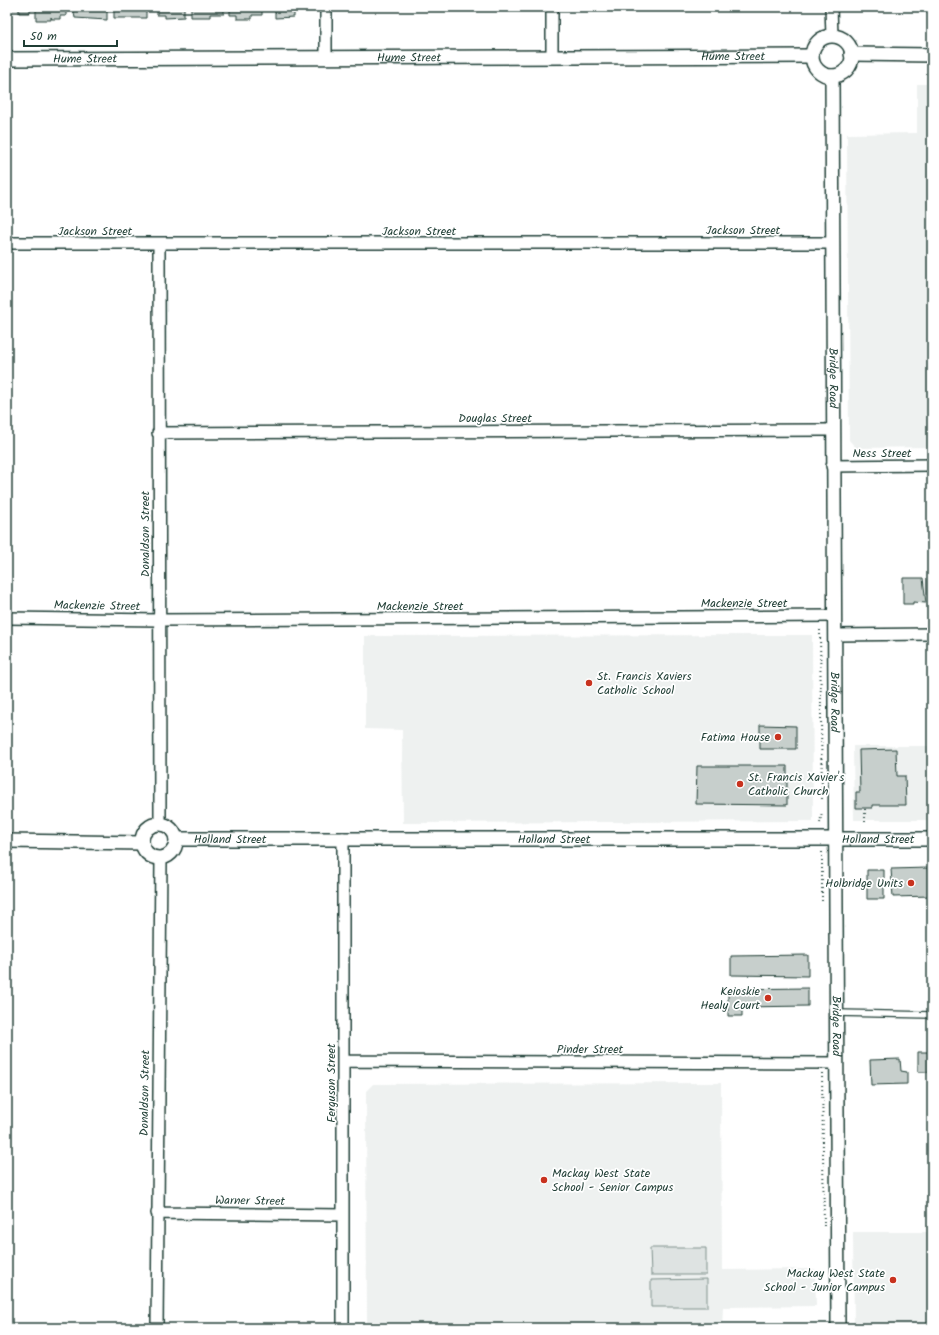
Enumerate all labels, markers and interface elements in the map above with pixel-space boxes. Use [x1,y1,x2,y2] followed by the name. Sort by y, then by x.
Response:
[24,22,117,48] scale bar
[30,27,57,46] text: 50 m
[701,47,765,66] street label: Hume Street
[377,48,441,67] street label: Hume Street
[53,49,117,68] street label: Hume Street
[706,221,781,240] street label: Jackson Street
[58,222,133,241] street label: Jackson Street
[382,222,457,241] street label: Jackson Street
[824,348,843,409] street label: Bridge Road
[458,409,532,428] street label: Douglas Street
[853,444,912,463] street label: Ness Street
[136,490,155,577] street label: Donaldson Street
[701,594,788,613] street label: Mackenzie Street
[54,596,141,616] street label: Mackenzie Street
[377,597,464,616] street label: Mackenzie Street
[597,667,692,700] place label: St. Francis Xaviers Catholic School
[825,672,845,733] street label: Bridge Road
[584,678,594,688] marker: St. Francis Xaviers Catholic School
[701,728,771,747] place label: Fatima House
[773,732,783,742] marker: Fatima House
[748,768,844,801] place label: St. Francis Xavier's Catholic Church
[735,779,745,789] marker: St. Francis Xavier's Catholic Church
[194,830,267,849] street label: Holland Street
[518,830,591,849] street label: Holland Street
[842,830,915,849] street label: Holland Street
[825,874,903,893] place label: Holbridge Units
[906,878,916,888] marker: Holbridge Units
[701,982,761,1015] place label: Keioskie Healy Court
[763,993,773,1003] marker: Keioskie Healy Court
[827,996,846,1057] street label: Bridge Road
[557,1040,624,1059] street label: Pinder Street
[322,1043,341,1123] street label: Ferguson Street
[135,1049,155,1136] street label: Donaldson Street
[552,1164,673,1197] place label: Mackay West State School - Senior Campus
[539,1175,549,1185] marker: Mackay West State School - Senior Campus
[215,1191,286,1211] street label: Warner Street
[764,1264,886,1297] place label: Mackay West State School - Junior Campus
[888,1275,898,1285] marker: Mackay West State School - Junior Campus

